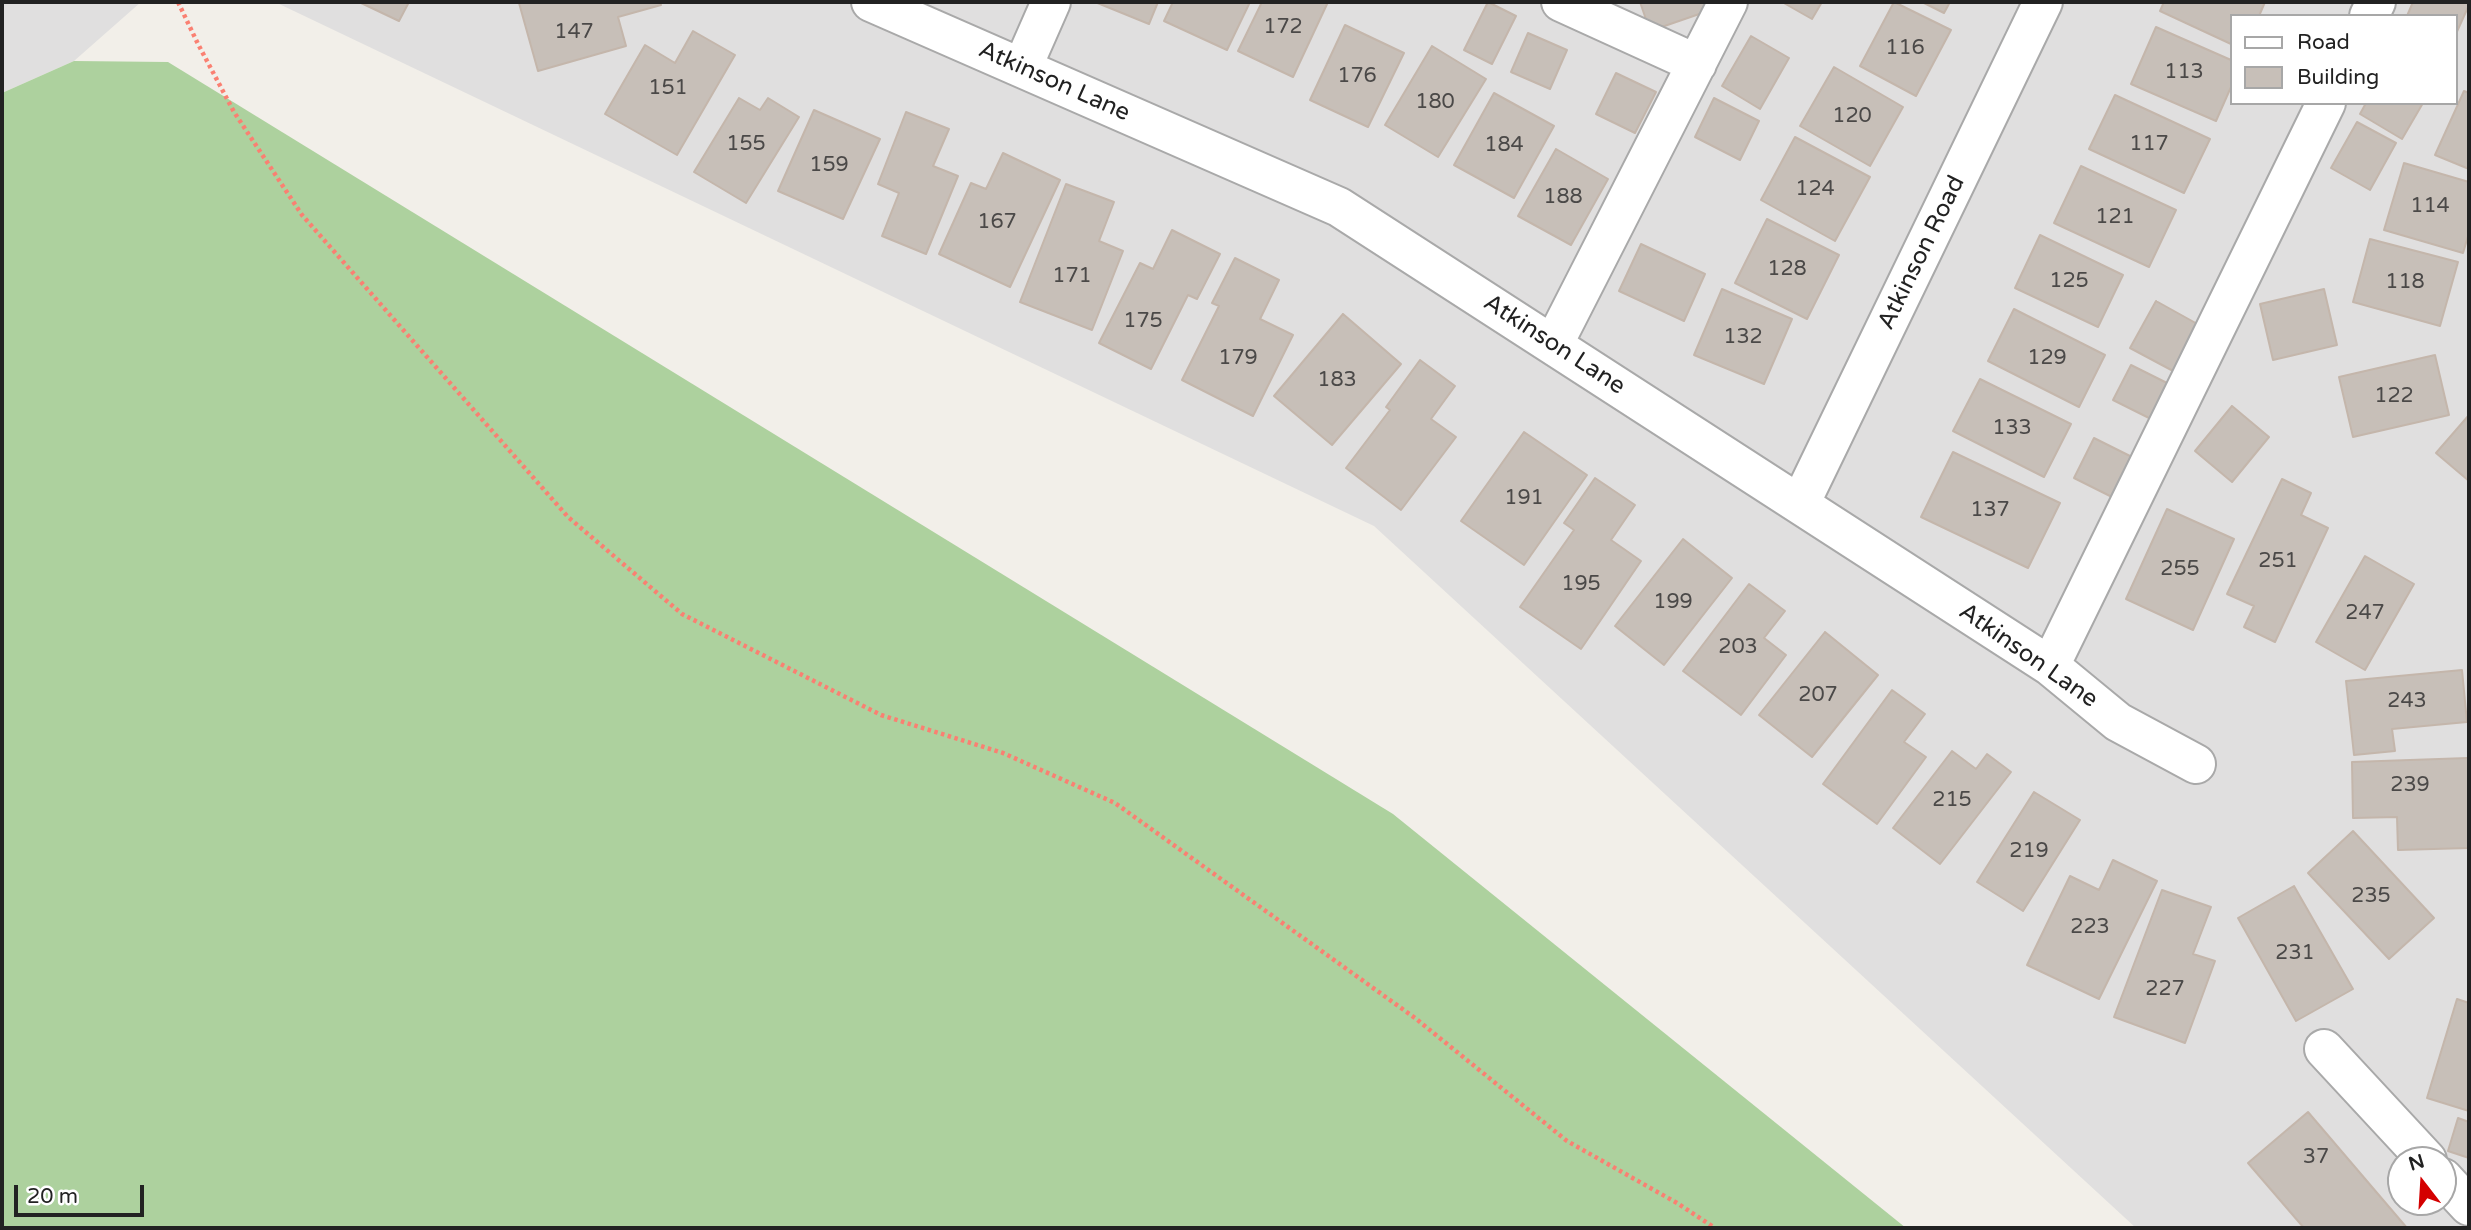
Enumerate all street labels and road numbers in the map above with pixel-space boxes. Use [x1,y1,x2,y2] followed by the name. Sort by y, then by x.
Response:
[974,36,1134,128] street label: Atkinson Lane
[1872,171,1972,335] street label: Atkinson Road
[1478,289,1630,401] street label: Atkinson Lane
[1953,598,2103,714] street label: Atkinson Lane

